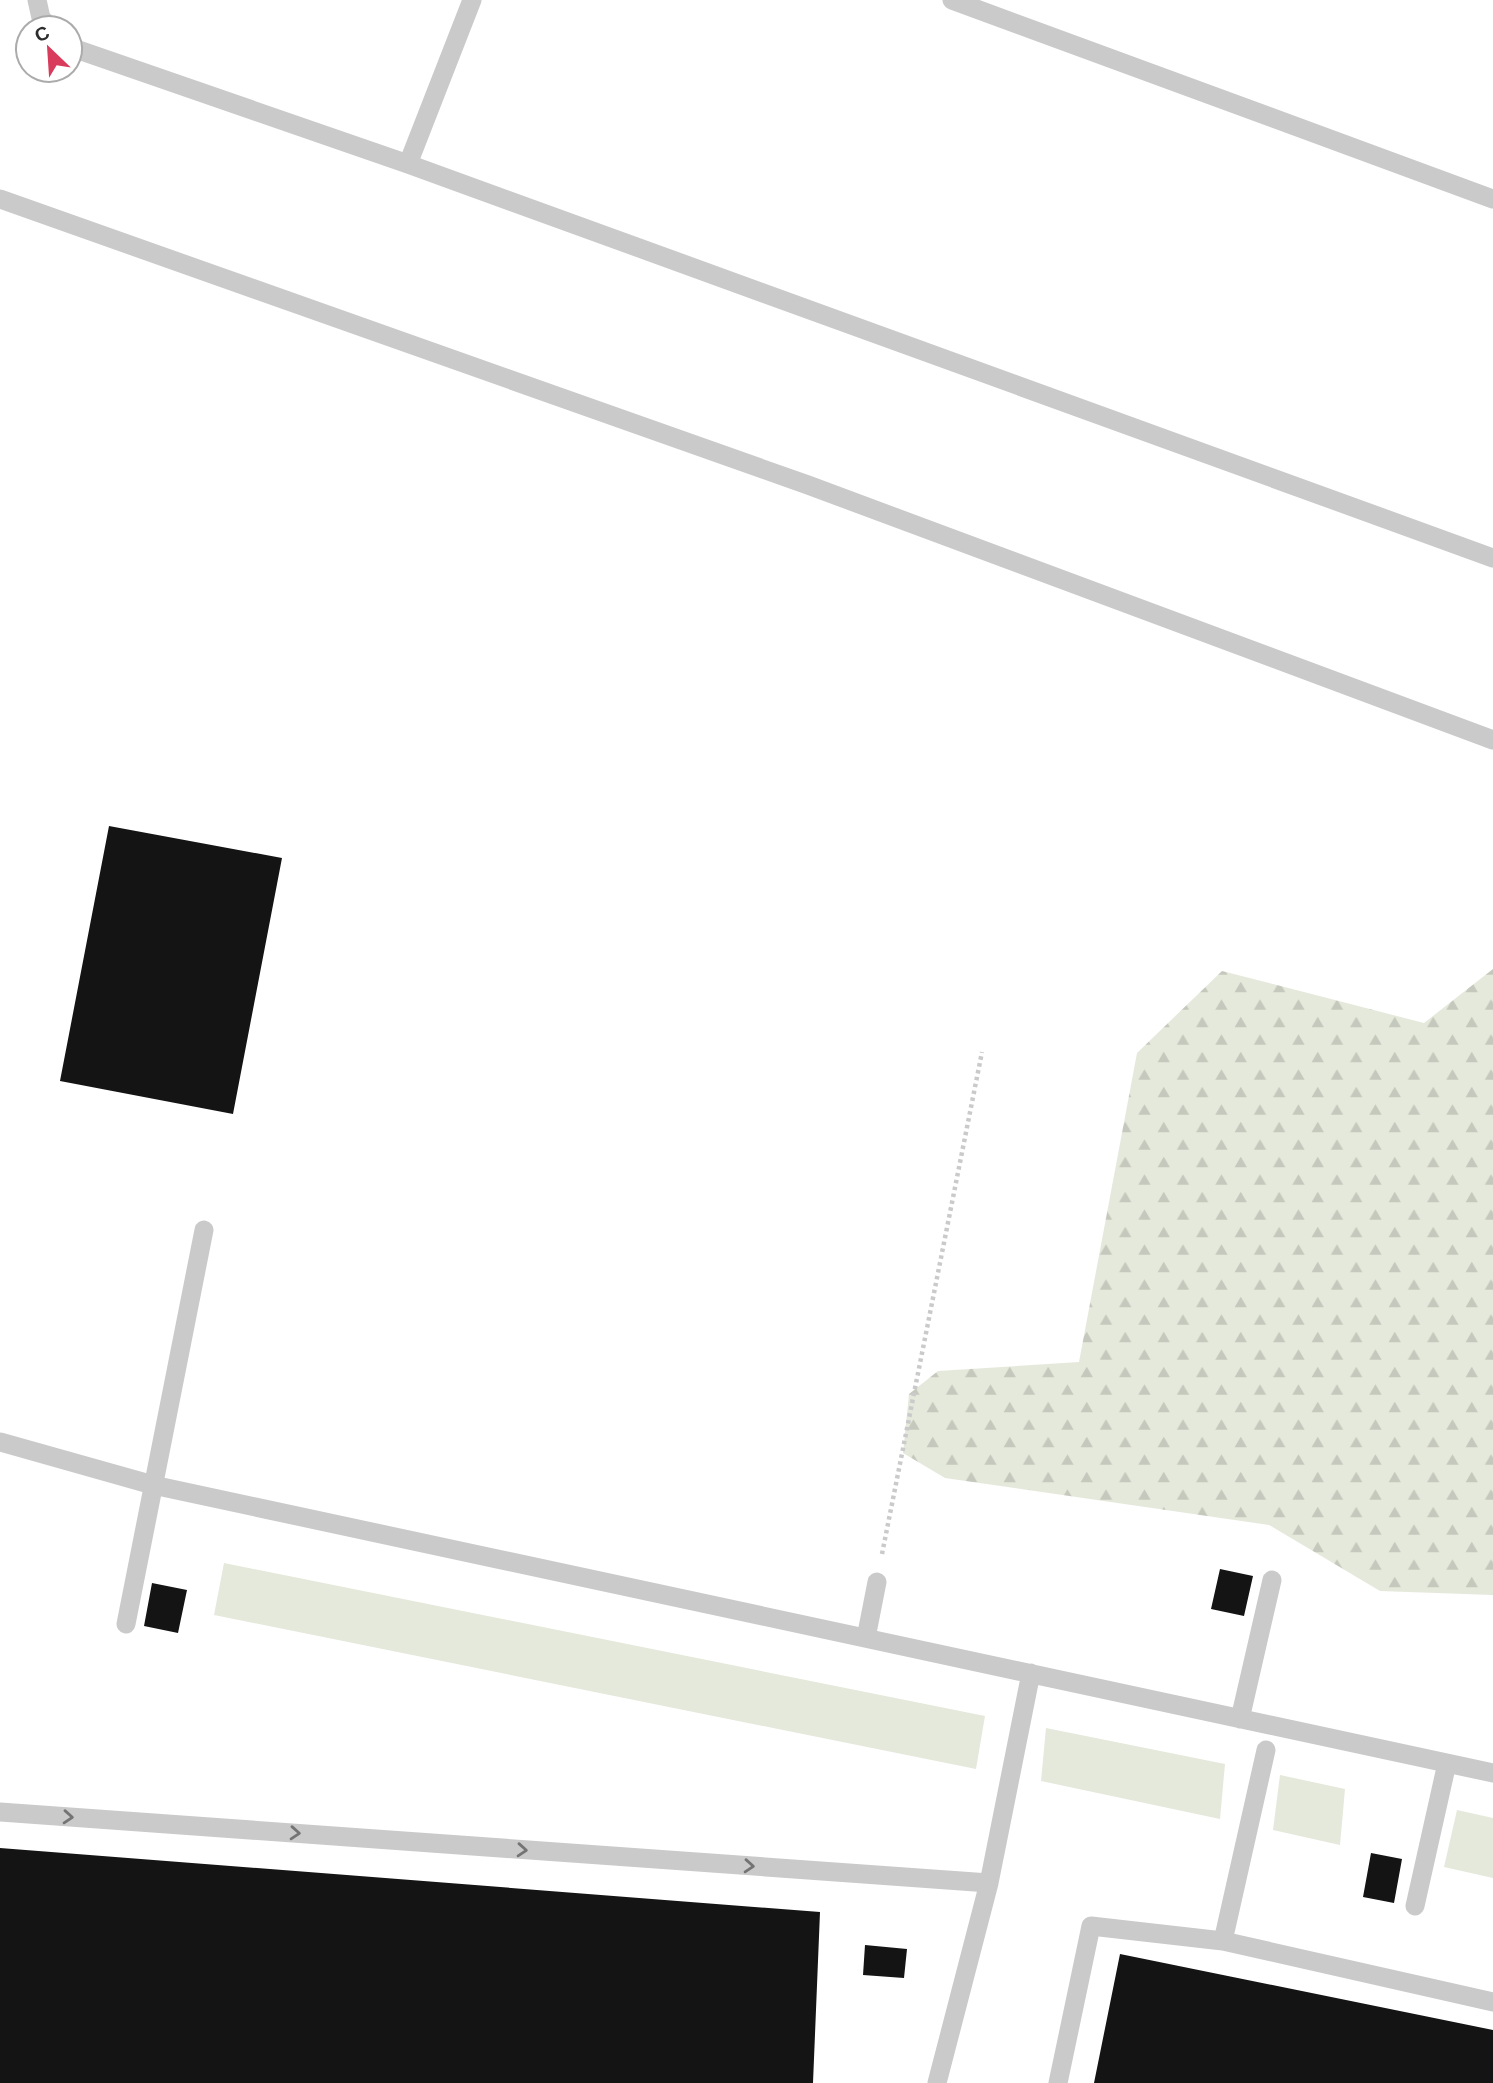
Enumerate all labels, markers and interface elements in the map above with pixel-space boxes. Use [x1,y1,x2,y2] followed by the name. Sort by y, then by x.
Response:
[14,14,84,84] north arrow
[31,22,53,46] text: С
[63,1809,74,1824] one-way arrow
[290,1826,301,1841] one-way arrow
[517,1842,528,1857] one-way arrow
[744,1858,755,1873] one-way arrow

